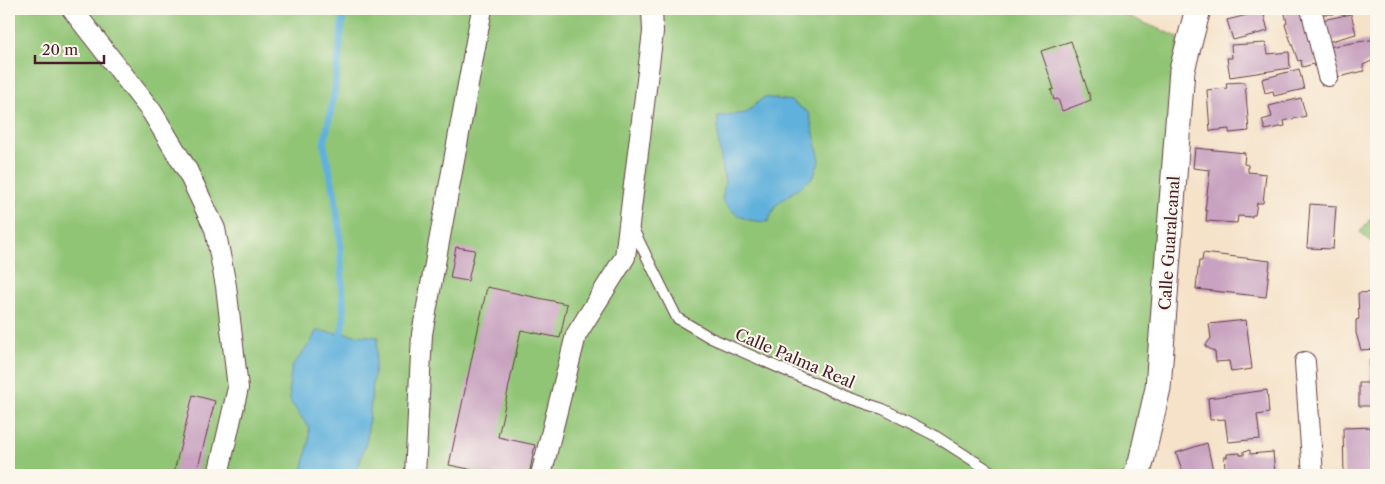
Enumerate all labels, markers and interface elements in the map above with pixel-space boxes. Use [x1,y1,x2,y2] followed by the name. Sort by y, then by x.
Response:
[35,32,104,64] scale bar
[42,40,78,59] text: 20 m
[1154,175,1184,311] street label: Calle Guaralcanal
[732,324,858,392] street label: Calle Palma Real

